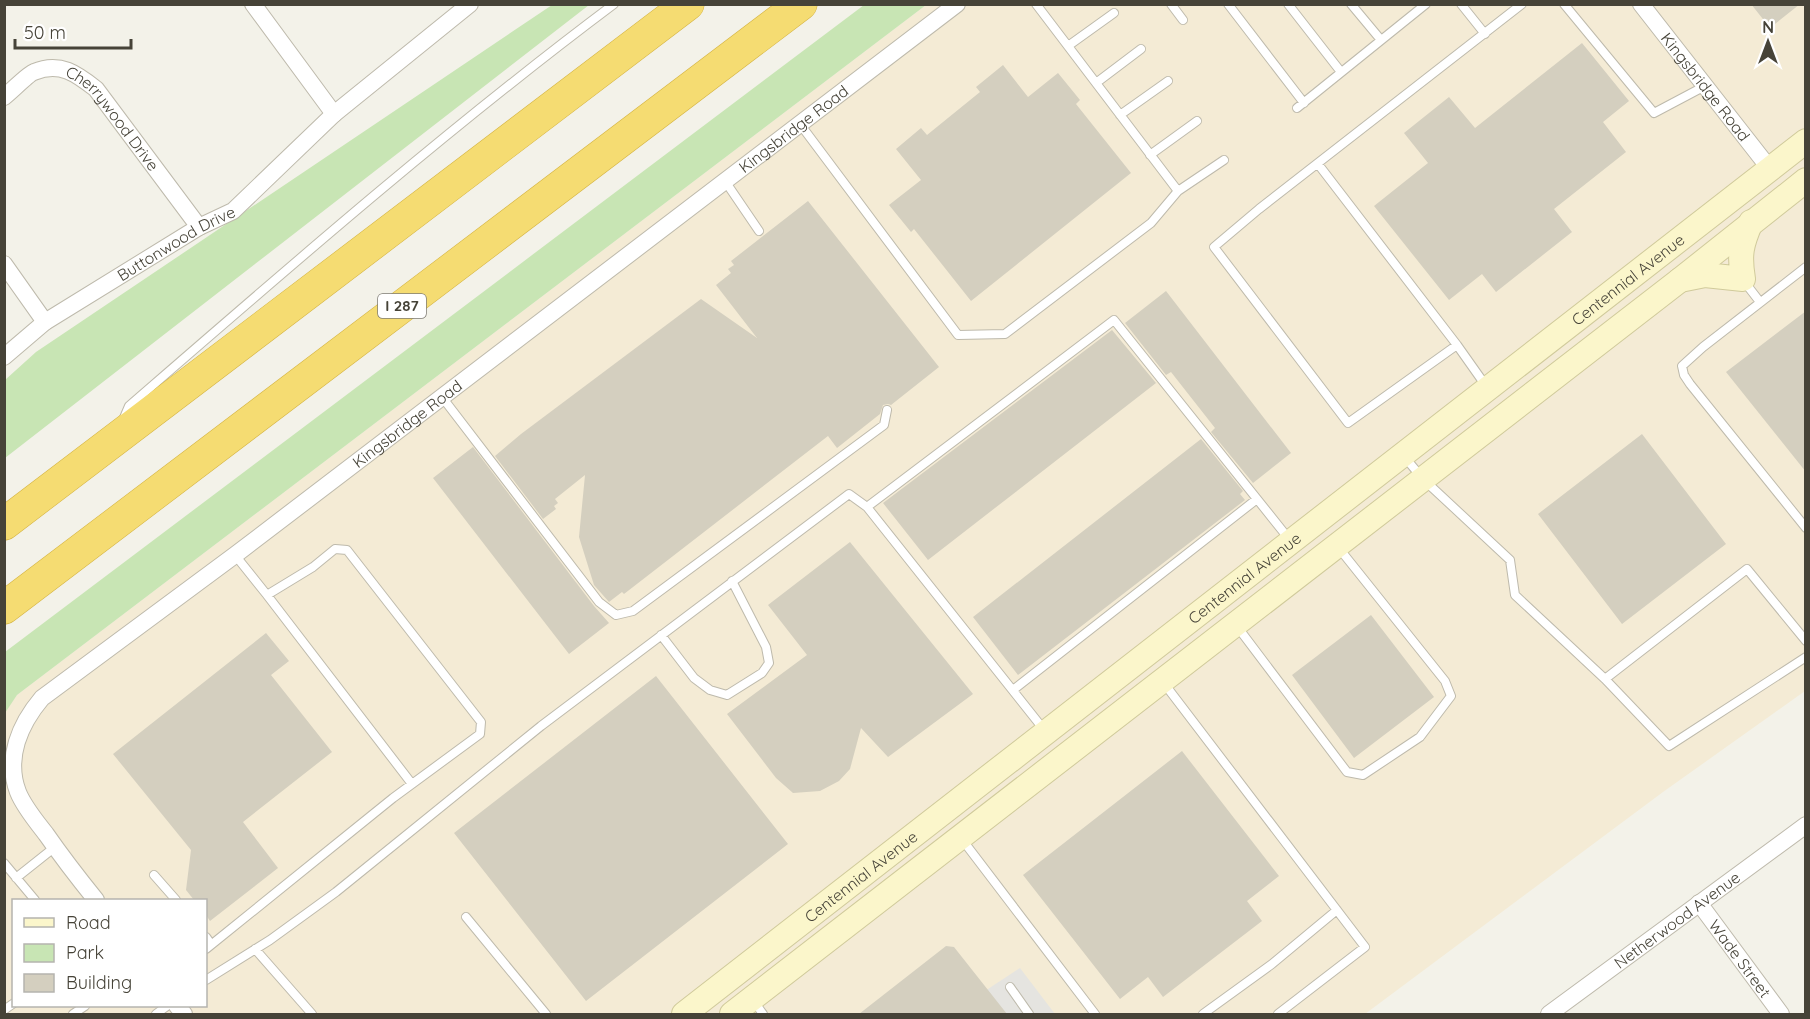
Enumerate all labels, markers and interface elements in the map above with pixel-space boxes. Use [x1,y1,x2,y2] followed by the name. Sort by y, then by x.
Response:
[15,12,130,50] scale bar
[1738,12,1798,72] north arrow
[1762,17,1774,37] text: N
[24,21,66,44] text: 50 m
[1657,28,1754,145] street label: Kingsbridge Road
[63,61,164,175] street label: Cherrywood Drive
[735,81,852,177] street label: Kingsbridge Road
[113,201,238,285] street label: Buttonwood Drive
[1567,229,1688,330] street label: Centennial Avenue
[378,294,426,318] road number: I 287
[348,375,466,472] street label: Kingsbridge Road
[1184,528,1305,628] street label: Centennial Avenue
[800,826,921,927] street label: Centennial Avenue
[1610,867,1744,973] street label: Netherwood Avenue
[12,899,207,1007] legend
[66,911,111,934] text: Road
[1705,916,1775,1001] street label: Wade Street
[66,941,104,964] text: Park
[66,971,132,994] text: Building

